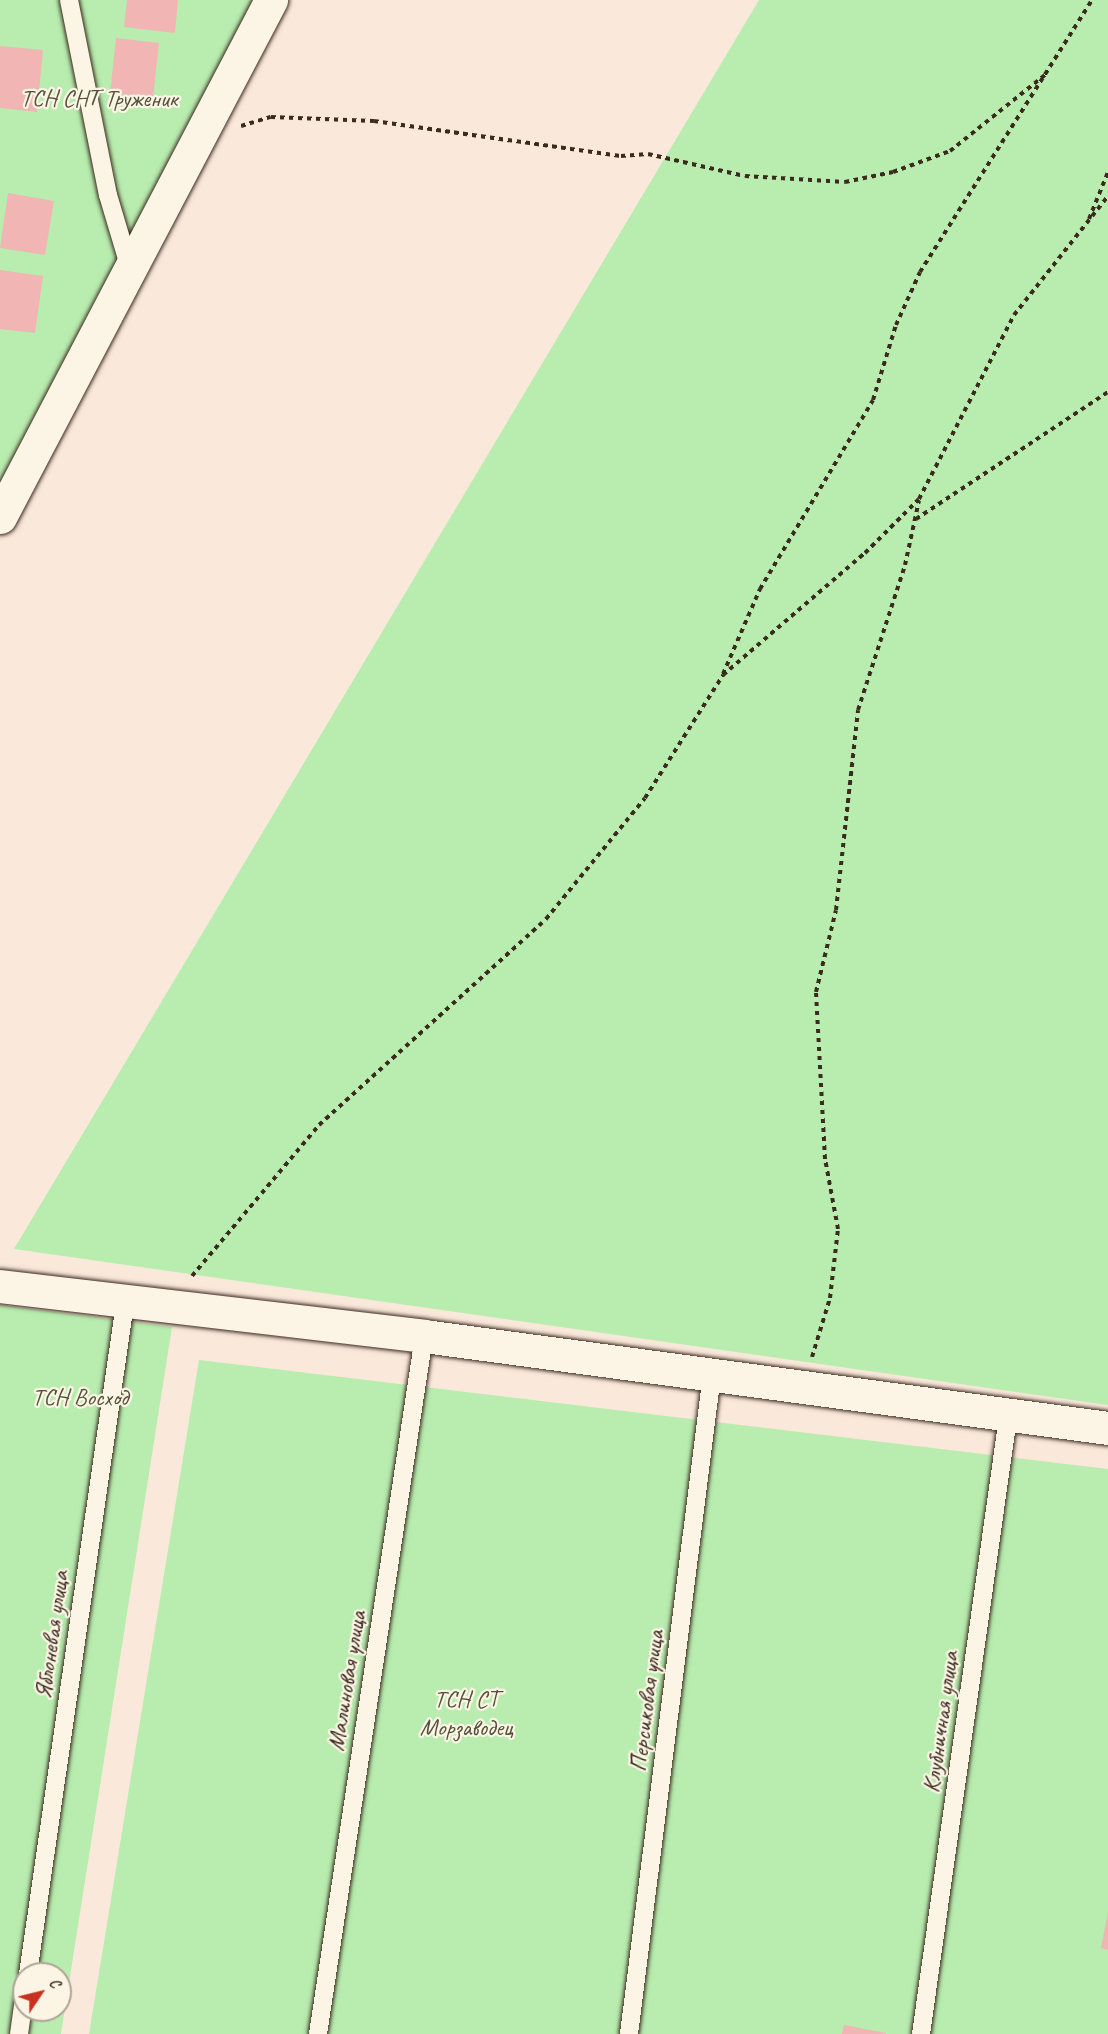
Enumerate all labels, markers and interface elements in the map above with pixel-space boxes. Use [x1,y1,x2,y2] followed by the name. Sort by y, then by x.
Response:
[21,85,177,113] park label: ТСН СНТ Труженик
[32,1384,128,1412] park label: ТСН Восход
[29,1568,75,1702] street label: Яблоневая улица
[322,1608,372,1754] street label: Малиновая улица
[624,1627,670,1775] street label: Персиковая улица
[917,1649,965,1795] street label: Клубничная улица
[420,1686,512,1742] park label: ТСН СТ Морзаводец
[12,1962,72,2022] north arrow
[45,1974,66,1992] text: С

